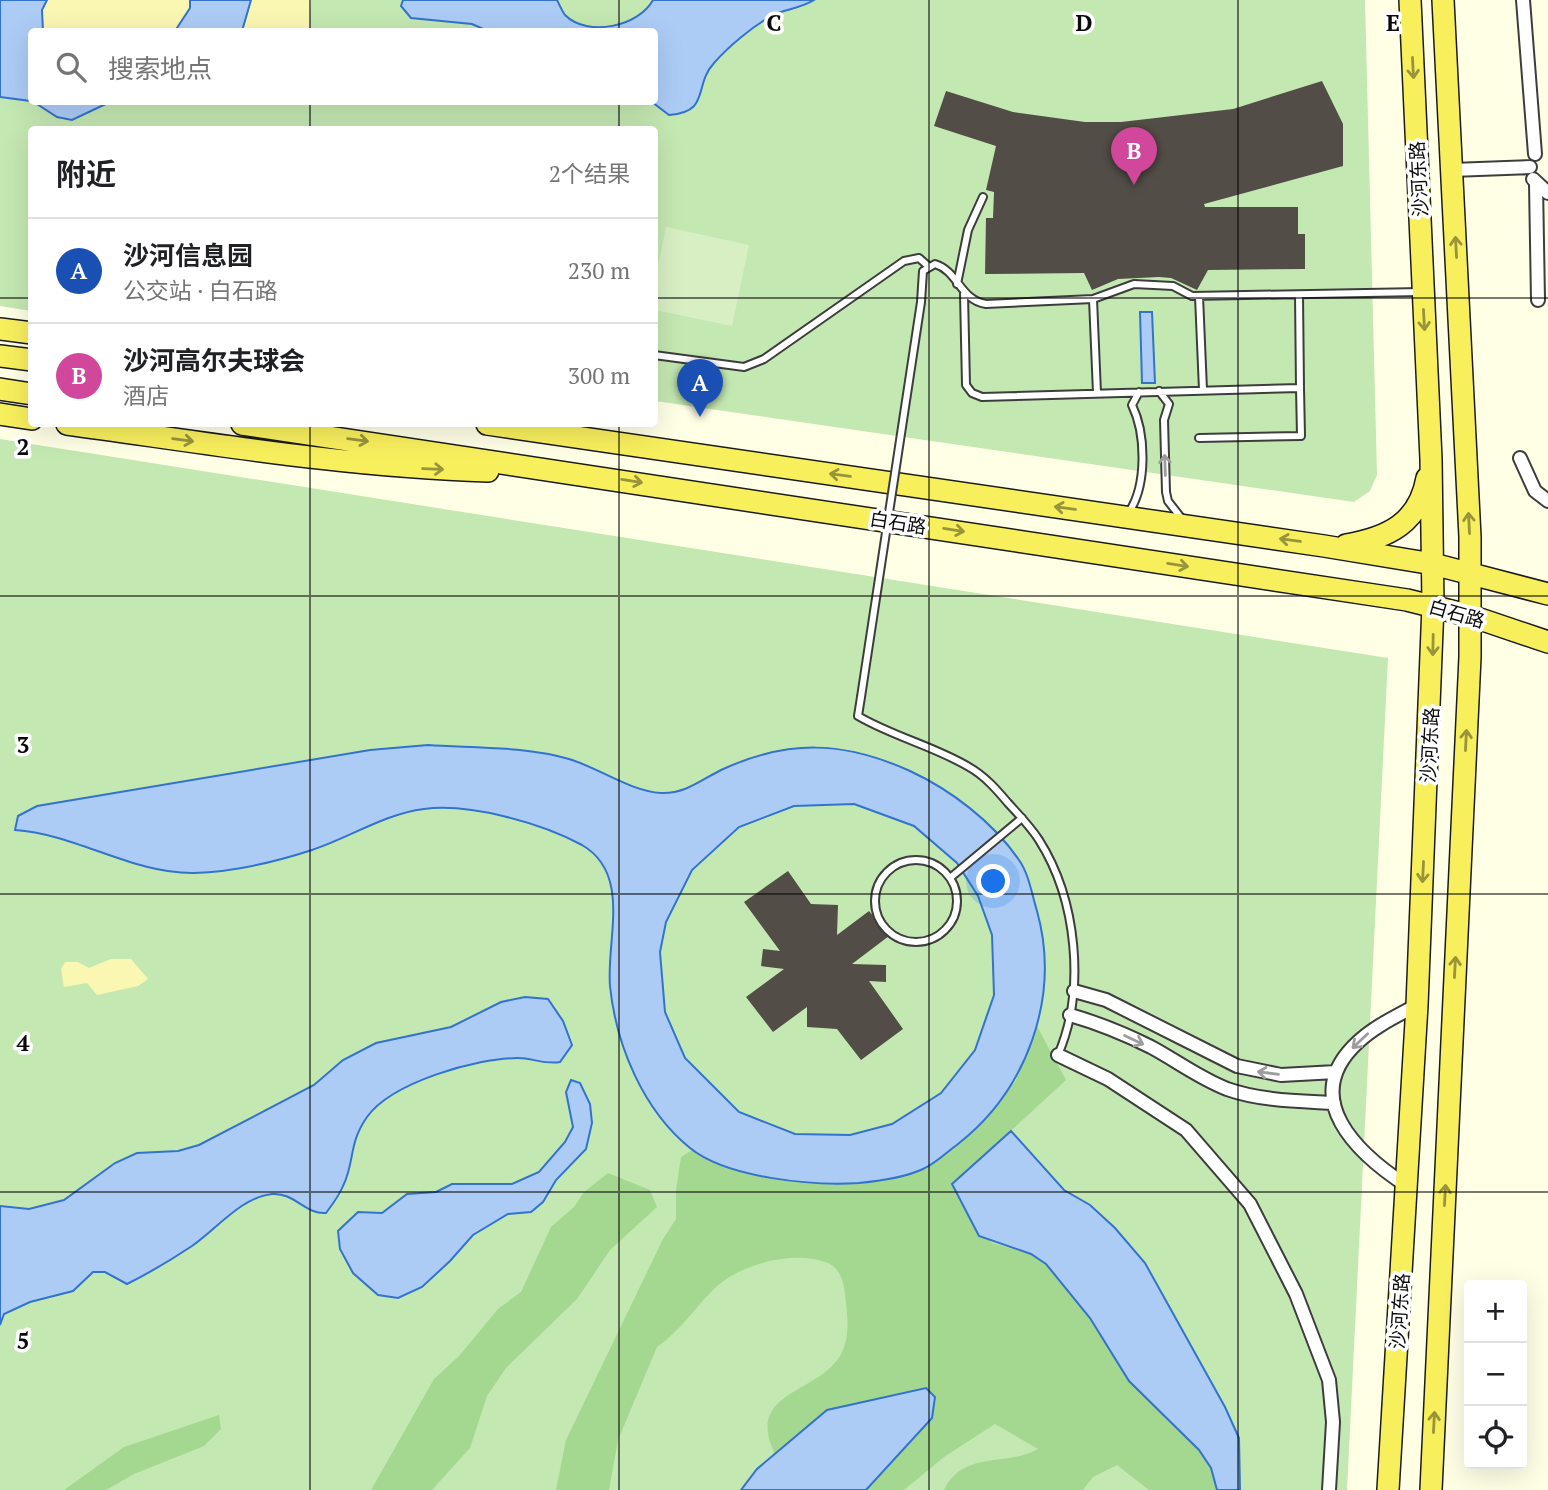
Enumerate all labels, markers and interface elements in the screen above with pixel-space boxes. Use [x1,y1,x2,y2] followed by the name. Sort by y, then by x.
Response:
[767,7,782,38] text: C
[1076,7,1093,38] text: D
[1386,7,1400,38] text: E
[28,28,658,105] search box
[52,48,90,86] icon: search
[108,51,212,85] text: 搜索地点
[1406,56,1419,79] one-way arrow
[1111,127,1157,185] pin: B
[1404,140,1432,218] street label: 沙河东路
[56,154,116,194] text: 附近
[549,158,630,189] text: 2个结果
[1449,235,1462,258] one-way arrow
[123,238,253,272] text: 沙河信息园
[71,255,87,286] text: A
[568,255,630,286] text: 230 m
[123,275,278,306] text: 公交站 · 白石路
[1418,308,1431,331] one-way arrow
[123,343,305,377] text: 沙河高尔夫球会
[677,359,723,417] pin: A
[72,360,86,391] text: B
[568,360,630,391] text: 300 m
[123,380,169,411] text: 酒店
[17,431,30,462] text: 2
[171,434,194,447] one-way arrow
[346,434,369,447] one-way arrow
[1159,453,1172,476] one-way arrow
[421,463,444,476] one-way arrow
[829,468,851,481] one-way arrow
[620,474,643,487] one-way arrow
[1054,501,1076,514] one-way arrow
[868,505,928,539] street label: 白石路
[1463,512,1476,535] one-way arrow
[942,524,964,537] one-way arrow
[1279,534,1302,547] one-way arrow
[1166,559,1189,572] one-way arrow
[1426,593,1488,633] street label: 白石路
[1426,633,1439,656] one-way arrow
[1415,706,1443,784] street label: 沙河东路
[17,729,30,760] text: 3
[1460,729,1473,752] one-way arrow
[1417,861,1430,884] one-way arrow
[976,864,1010,898] your location
[1449,956,1462,979] one-way arrow
[17,1027,30,1058] text: 4
[1123,1033,1144,1047] one-way arrow
[1352,1033,1369,1050] one-way arrow
[1257,1067,1280,1080] one-way arrow
[1438,1183,1451,1206] one-way arrow
[1384,1272,1414,1350] street label: 沙河东路
[1464,1280,1527,1469] map controls
[1464,1280,1527,1343] button: +
[17,1325,30,1356] text: 5
[1464,1343,1527,1406] button: −
[1464,1406,1527,1469] button: locate
[1428,1411,1441,1434] one-way arrow

